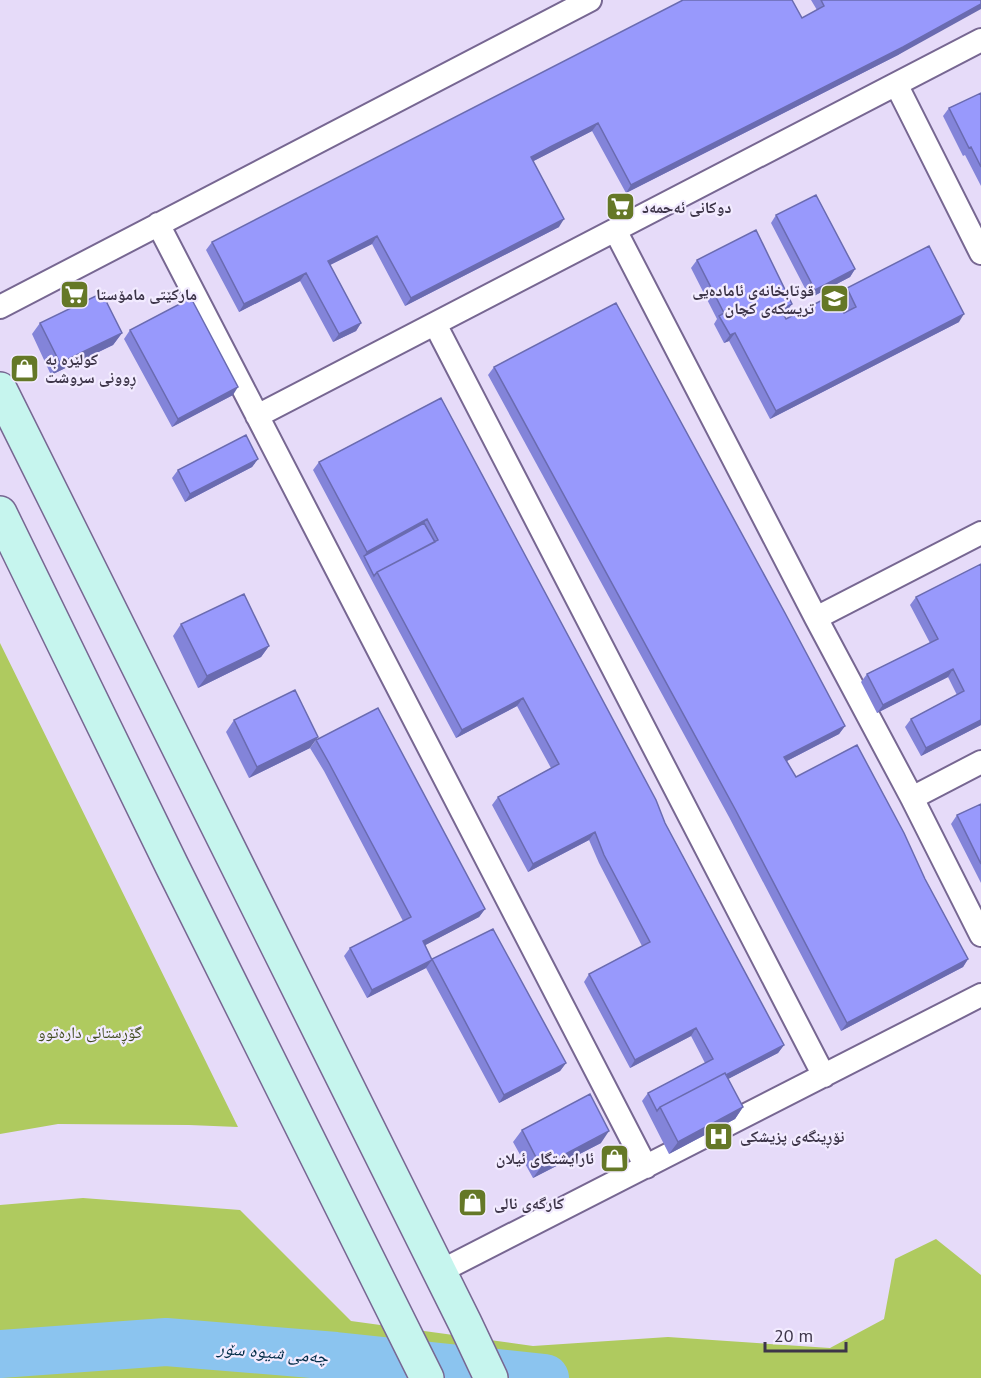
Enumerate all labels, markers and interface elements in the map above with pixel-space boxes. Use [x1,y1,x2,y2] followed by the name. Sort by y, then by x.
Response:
[605,191,637,223] supermarket icon: دوکانی ئەحمەد
[642,197,731,217] place label: دوکانی ئەحمەد
[59,278,91,310] supermarket icon: مارکێتی مامۆستا
[692,280,815,318] place label: قوتابخانەی ئامادەیی تریسکەی کچان
[819,283,851,315] school or university icon: قوتابخانەی ئامادەیی تریسکەی کچان
[96,284,197,304] place label: مارکێتی مامۆستا
[45,349,136,390] place label: کولێرە بە ڕوونی سروشت
[8,352,40,384] shop icon: کولێرە بە ڕوونی سروشت
[38,1022,142,1045] park label: گۆڕستانی دارەتوو
[703,1120,735,1152] hospital icon: نۆڕینگەی پزیشکی
[740,1126,845,1149] place label: نۆڕینگەی پزیشکی
[599,1142,631,1174] shop icon: ئارایشتگای ئیلان
[496,1148,594,1168] place label: ئارایشتگای ئیلان
[457,1187,489,1219] shop icon: کارگەی نالی
[494,1193,564,1213] place label: کارگەی نالی
[765,1315,846,1353] scale bar
[774,1324,813,1347] text: 20 m
[215,1336,330,1368] water label: چەمی شیوە سۆر

